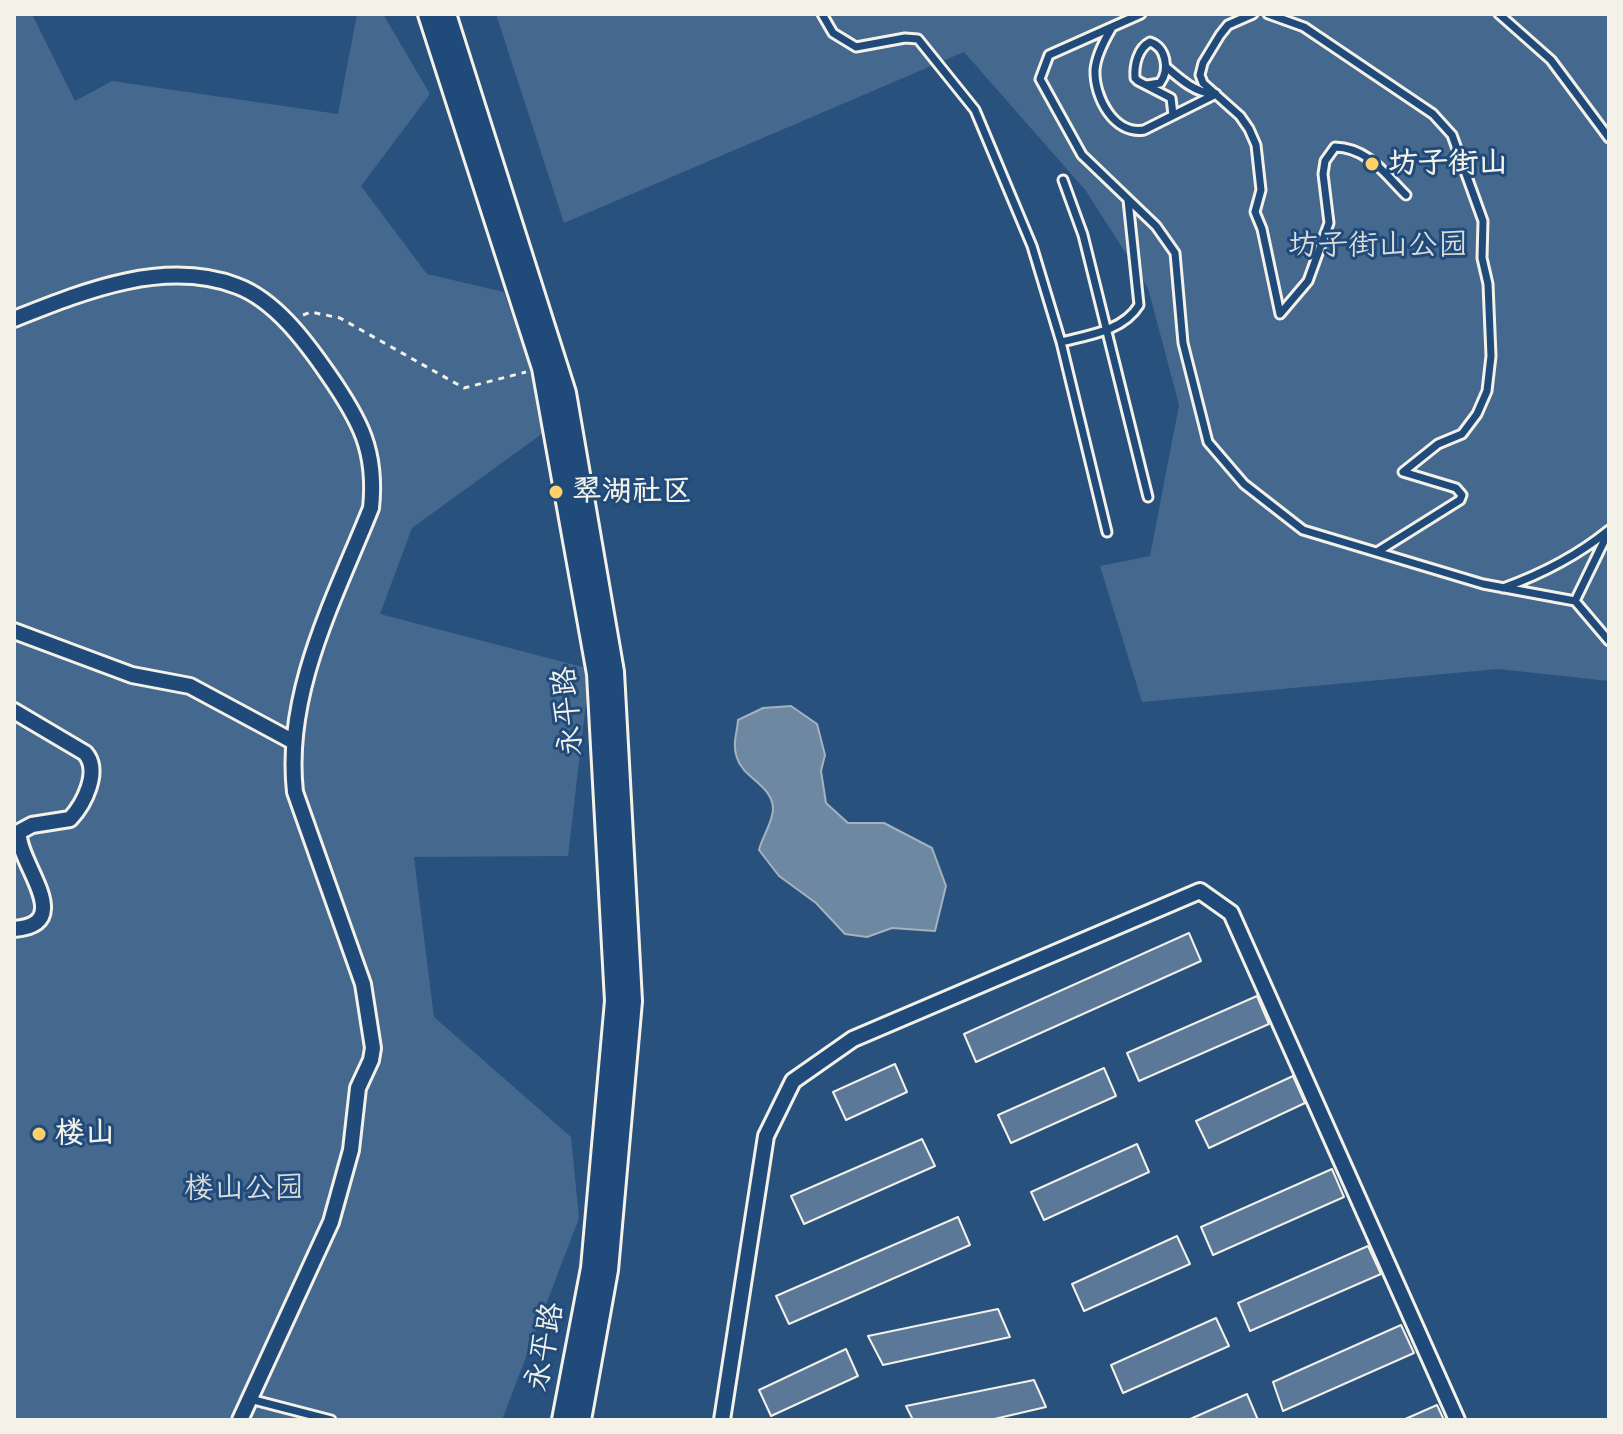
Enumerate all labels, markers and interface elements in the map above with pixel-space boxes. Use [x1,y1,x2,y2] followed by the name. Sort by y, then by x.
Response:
[1388,146,1508,182] place label: 坊子街山
[1363,155,1381,173] marker: 坊子街山
[1288,228,1468,264] park label: 坊子街山公园
[572,474,692,510] place label: 翠湖社区
[547,483,565,501] marker: 翠湖社区
[547,665,591,757] street label: 永平路
[55,1116,115,1152] place label: 楼山
[30,1125,48,1143] marker: 楼山
[184,1171,304,1207] park label: 楼山公园
[520,1299,572,1395] street label: 永平路

